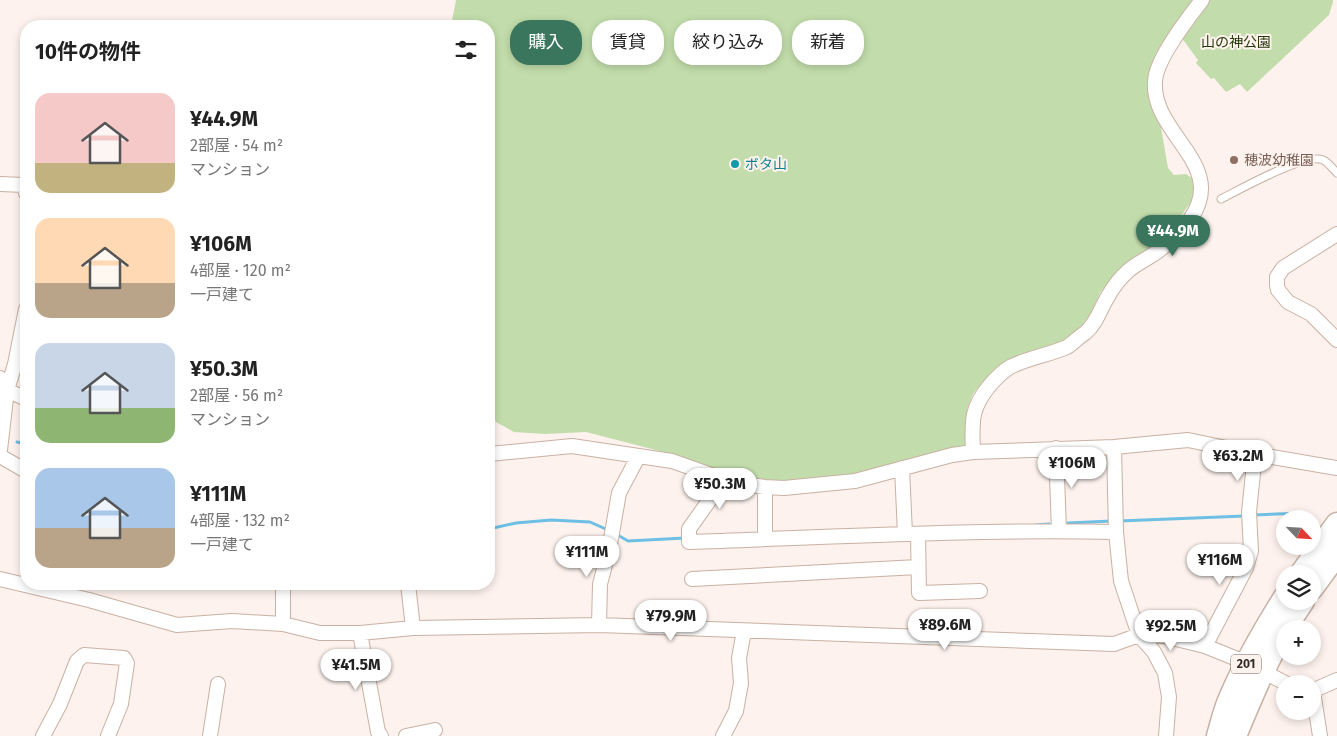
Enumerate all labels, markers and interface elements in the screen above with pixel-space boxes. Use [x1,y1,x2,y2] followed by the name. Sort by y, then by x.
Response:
[510,20,582,65] chip: 購入
[592,20,664,65] chip: 賃貸
[674,20,782,65] chip: 絞り込み
[792,20,864,65] chip: 新着
[1201,34,1271,51] park label: 山の神公園
[452,36,480,64] icon: filters
[35,39,141,65] text: 10件の物件
[190,106,258,132] text: ¥44.9M
[75,113,135,173] icon: home
[190,136,283,155] text: 2部屋 · 54 m²
[1244,152,1314,169] place label: 穂波幼稚園
[1228,154,1240,166] marker: 穂波幼稚園
[745,156,787,173] place label: ボタ山
[729,158,741,170] marker: ボタ山
[190,160,270,179] text: マンション
[1132,214,1214,257] pin: ¥44.9M
[1147,221,1199,240] text: ¥44.9M
[190,231,252,257] text: ¥106M
[75,238,135,298] icon: home
[190,261,291,280] text: 4部屋 · 120 m²
[190,285,254,304] text: 一戸建て
[190,356,258,382] text: ¥50.3M
[75,363,135,423] icon: home
[190,386,283,405] text: 2部屋 · 56 m²
[190,410,270,429] text: マンション
[1197,440,1279,482] pin: ¥63.2M
[1037,446,1107,489] pin: ¥106M
[1213,446,1263,465] text: ¥63.2M
[1049,453,1096,472] text: ¥106M
[679,468,761,510] pin: ¥50.3M
[694,474,746,493] text: ¥50.3M
[190,481,246,507] text: ¥111M
[75,488,135,548] icon: home
[1276,510,1321,555] north arrow
[1276,510,1321,720] map controls
[190,511,290,530] text: 4部屋 · 132 m²
[190,535,254,554] text: 一戸建て
[552,536,622,578] pin: ¥111M
[566,542,608,561] text: ¥111M
[1185,544,1255,586] pin: ¥116M
[1198,550,1242,569] text: ¥116M
[1276,565,1321,610] button: layers
[630,600,712,642] pin: ¥79.9M
[646,606,696,625] text: ¥79.9M
[904,608,986,651] pin: ¥89.6M
[1130,610,1212,652] pin: ¥92.5M
[919,615,971,634] text: ¥89.6M
[1146,616,1196,635] text: ¥92.5M
[1276,620,1321,665] button: +
[315,648,397,691] pin: ¥41.5M
[1231,654,1261,674] road number: 201
[331,655,381,674] text: ¥41.5M
[1276,675,1321,720] button: −

